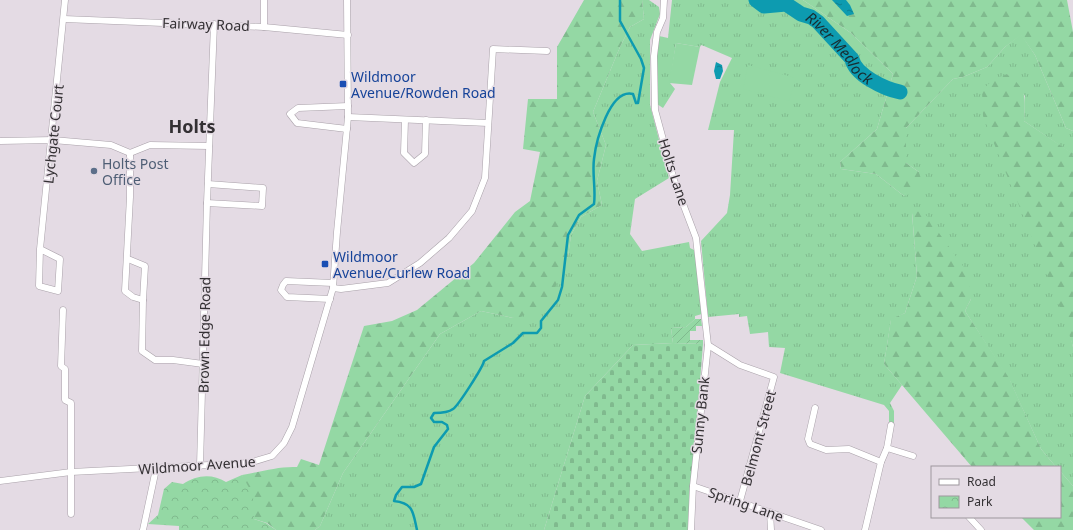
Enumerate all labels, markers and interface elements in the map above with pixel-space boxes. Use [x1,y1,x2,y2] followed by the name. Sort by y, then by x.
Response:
[802,7,877,89] water label: River Medlock
[162,13,250,35] street label: Fairway Road
[351,67,496,102] place label: Wildmoor Avenue/Rowden Road
[338,79,348,89] marker: Wildmoor Avenue/Rowden Road
[38,83,68,185] street label: Lychgate Court
[168,114,216,138] district label: Holts
[654,136,694,208] street label: Holts Lane
[102,154,169,189] place label: Holts Post Office
[89,166,99,176] marker: Holts Post Office
[333,247,470,282] place label: Wildmoor Avenue/Curlew Road
[320,259,330,269] marker: Wildmoor Avenue/Curlew Road
[193,277,215,393] street label: Brown Edge Road
[687,375,714,455] street label: Sunny Bank
[736,388,780,488] street label: Belmont Street
[138,451,256,479] street label: Wildmoor Avenue
[931,466,1061,518] legend
[967,473,996,490] text: Road
[706,482,786,526] street label: Spring Lane
[967,493,993,510] text: Park

